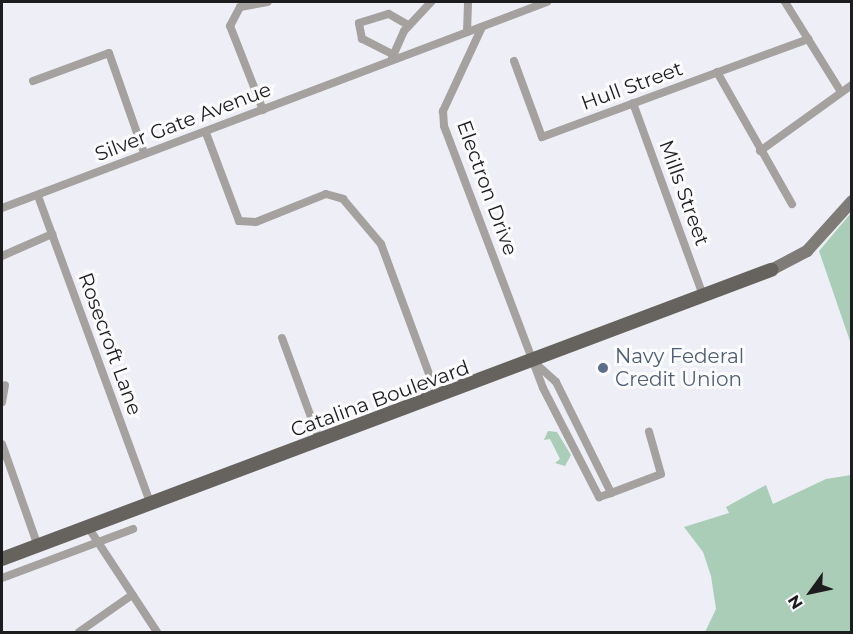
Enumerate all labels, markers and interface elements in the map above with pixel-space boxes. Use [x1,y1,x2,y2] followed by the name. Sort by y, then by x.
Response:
[578,57,686,115] street label: Hull Street
[92,77,274,167] street label: Silver Gate Avenue
[451,117,523,259] street label: Electron Drive
[654,137,714,249] street label: Mills Street
[73,270,147,418] street label: Rosecroft Lane
[615,344,744,391] place label: Navy Federal Credit Union
[287,355,473,443] street label: Catalina Boulevard
[596,361,610,375] marker: Navy Federal Credit Union
[781,562,841,622] north arrow
[784,591,807,613] text: N

